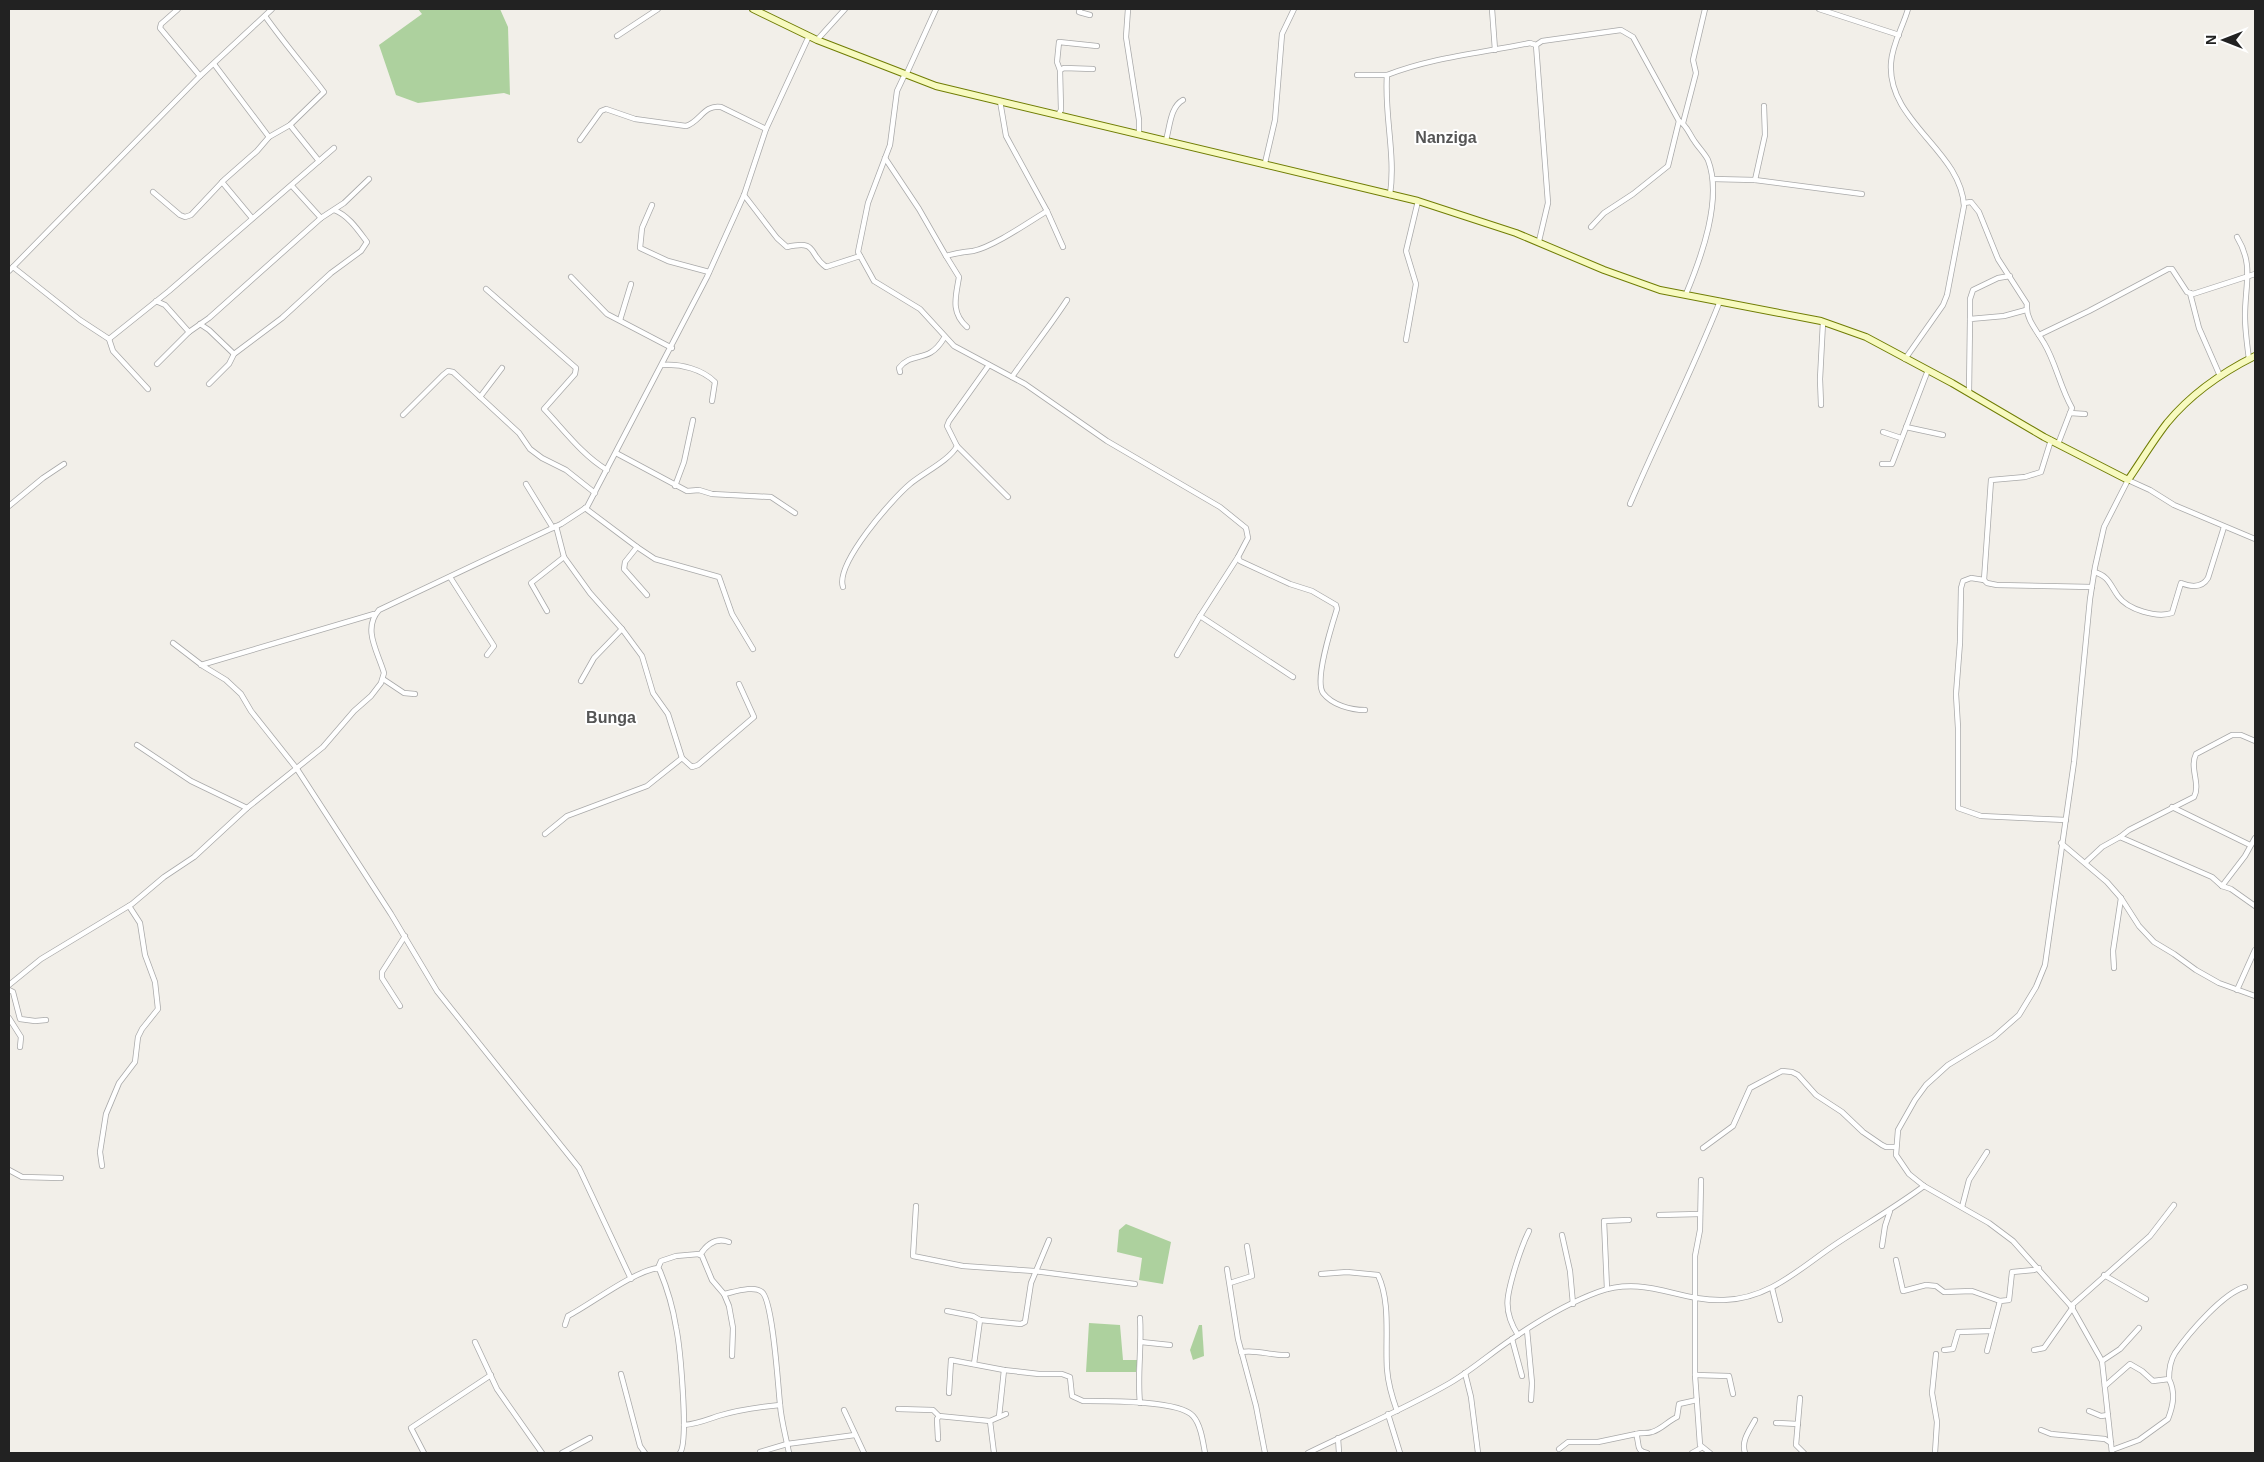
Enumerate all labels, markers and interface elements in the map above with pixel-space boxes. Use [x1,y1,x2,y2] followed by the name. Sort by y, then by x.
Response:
[2199,15,2249,65] north arrow
[2203,35,2219,45] text: N
[1415,129,1477,146] district label: Nanziga
[586,709,636,726] district label: Bunga

